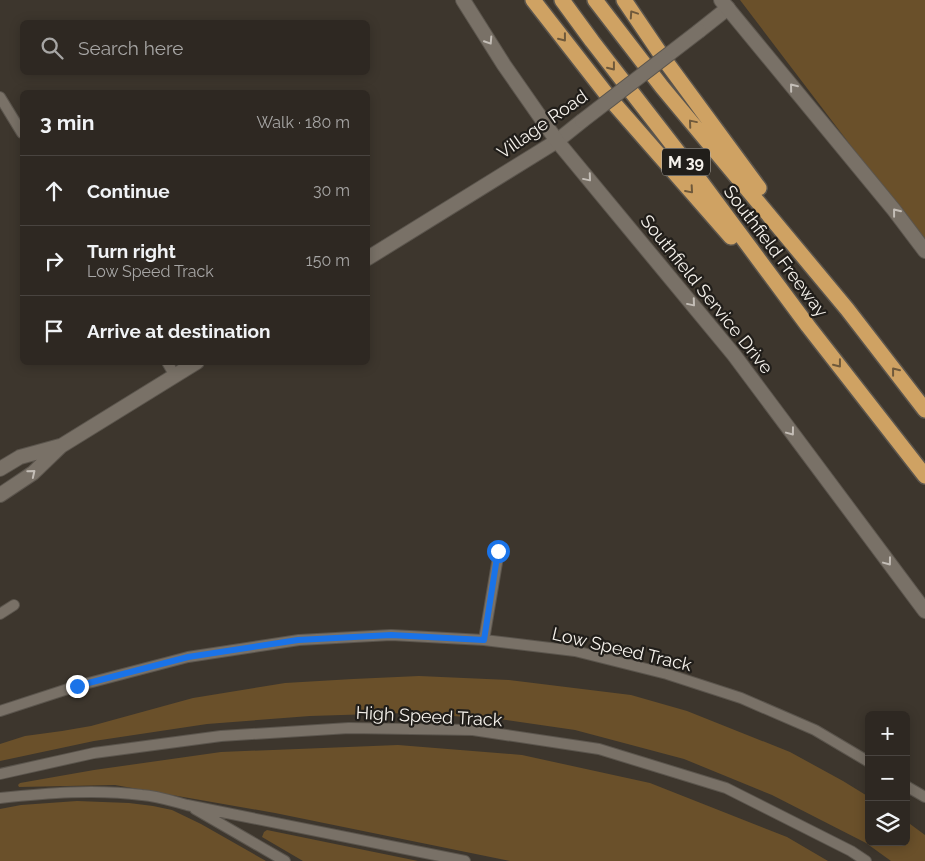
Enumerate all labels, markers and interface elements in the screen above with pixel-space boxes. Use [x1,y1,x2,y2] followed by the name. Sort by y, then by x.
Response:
[630,10,639,20] one-way arrow
[20,20,370,75] search box
[558,33,567,42] one-way arrow
[38,34,66,62] icon: search
[482,36,492,45] one-way arrow
[78,37,184,59] text: Search here
[607,61,615,70] one-way arrow
[789,83,798,92] one-way arrow
[493,85,591,163] street label: Village Road
[40,110,94,135] text: 3 min
[256,113,350,132] text: Walk · 180 m
[690,120,698,129] one-way arrow
[662,148,710,176] road number: M 39
[582,172,591,181] one-way arrow
[40,177,68,205] icon: ahead
[87,180,170,202] text: Continue
[313,181,350,200] text: 30 m
[720,181,833,321] street label: Southfield Freeway
[684,184,692,193] one-way arrow
[892,209,901,218] one-way arrow
[636,210,778,378] street label: Southfield Service Drive
[87,240,176,262] text: Turn right
[40,247,68,275] icon: right
[306,251,350,270] text: 150 m
[87,262,214,281] text: Low Speed Track
[686,298,695,307] one-way arrow
[40,317,68,345] icon: arrive
[87,320,271,342] text: Arrive at destination
[832,358,841,368] one-way arrow
[893,368,901,377] one-way arrow
[786,426,794,435] one-way arrow
[27,469,36,478] one-way arrow
[487,540,510,563] route start
[883,556,891,565] one-way arrow
[550,623,694,675] street label: Low Speed Track
[66,675,89,698] route end
[355,702,503,730] street label: High Speed Track
[865,711,910,846] map controls
[865,711,910,756] button: +
[865,756,910,801] button: −
[865,801,910,846] button: layers

